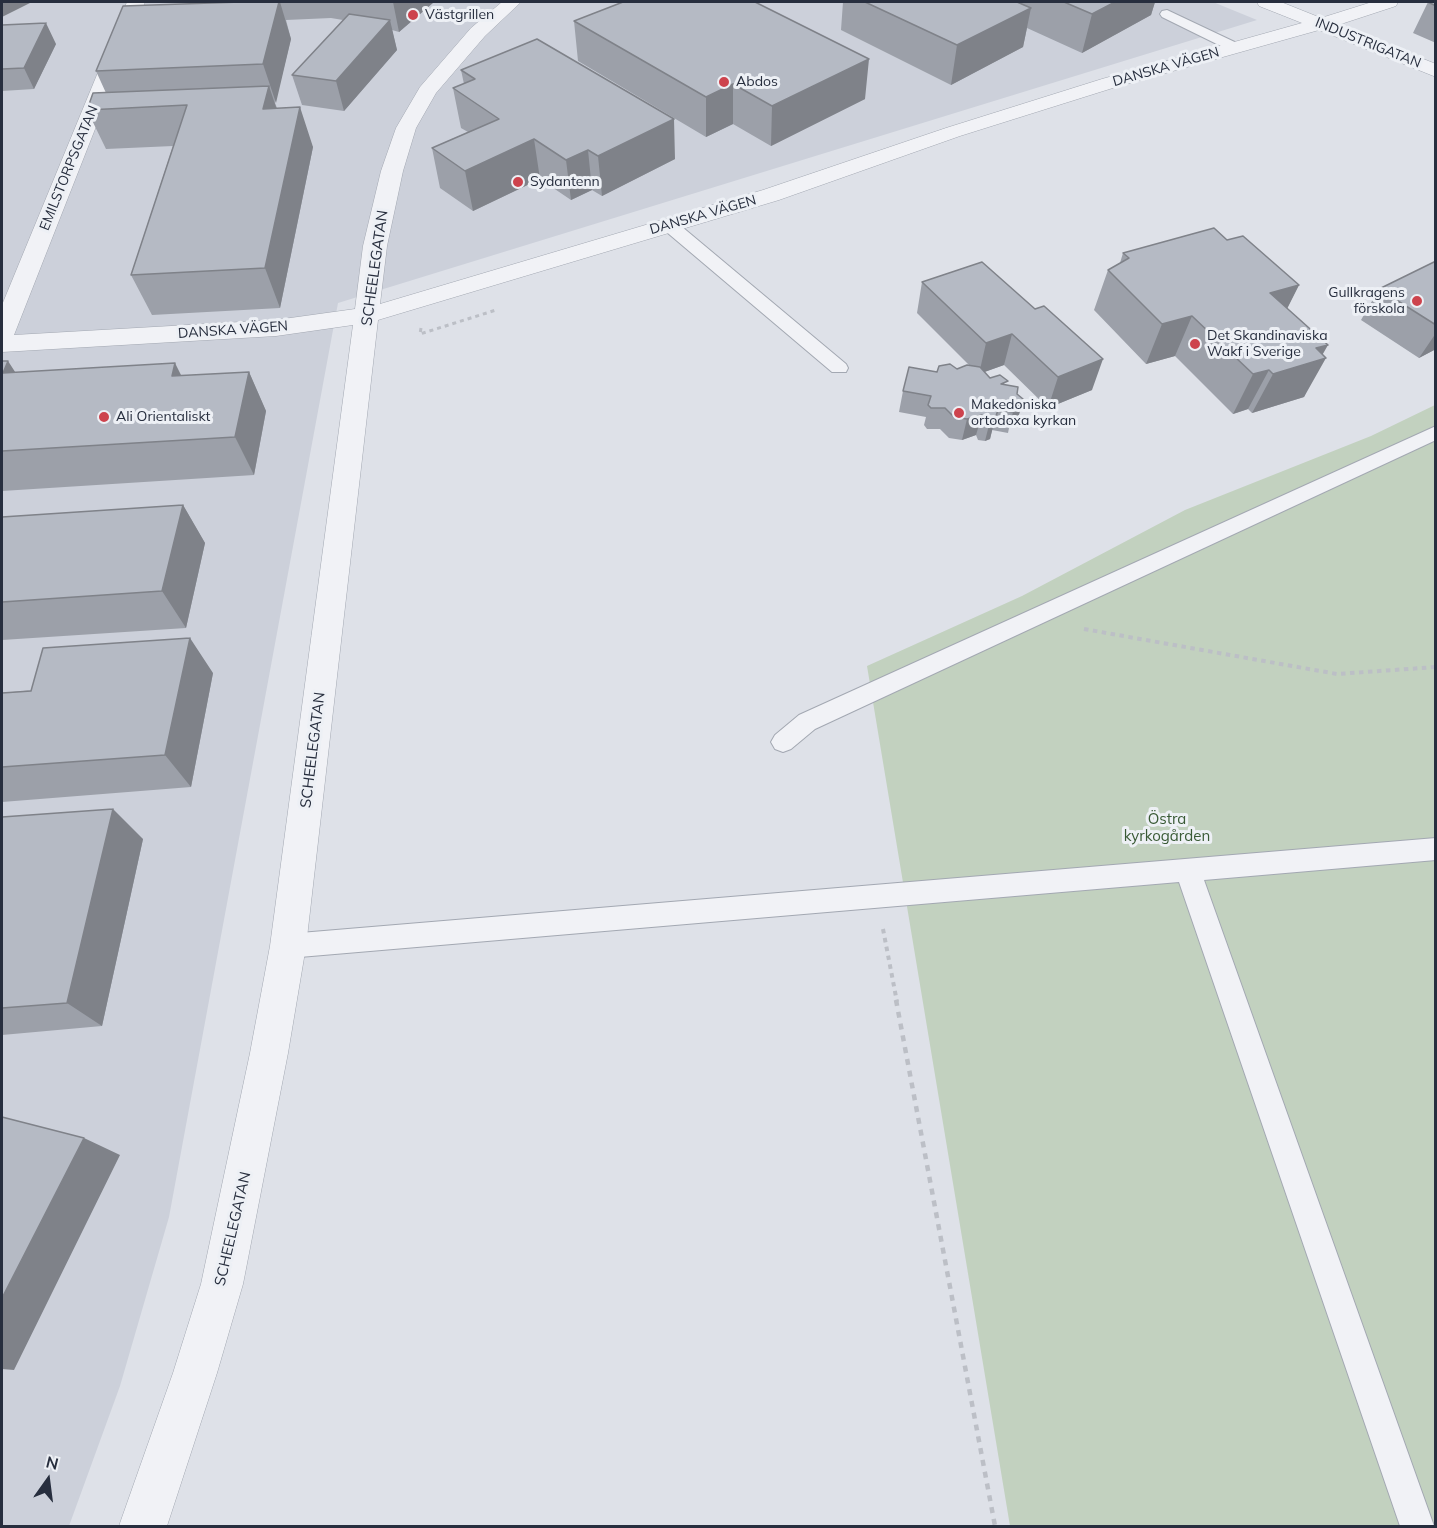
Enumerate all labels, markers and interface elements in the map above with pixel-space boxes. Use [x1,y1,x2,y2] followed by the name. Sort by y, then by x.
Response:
[425,7,494,23] place label: Västgrillen
[406,8,420,22] marker: Västgrillen
[1313,14,1423,72] street label: INDUSTRIGATAN
[1111,44,1221,90] street label: DANSKA VÄGEN
[736,74,778,90] place label: Abdos
[717,75,731,89] marker: Abdos
[36,103,102,233] street label: EMILSTORPSGATAN
[530,174,600,190] place label: Sydantenn
[511,175,525,189] marker: Sydantenn
[648,192,758,238] street label: DANSKA VÄGEN
[358,209,392,327] street label: SCHEELEGATAN
[1328,285,1405,318] place label: Gullkragens förskola
[1410,294,1424,308] marker: Gullkragens förskola
[177,318,289,342] street label: DANSKA VÄGEN
[1207,328,1328,360] place label: Det Skandinaviska Wakf i Sverige
[1188,337,1202,351] marker: Det Skandinaviska Wakf i Sverige
[971,397,1076,430] place label: Makedoniska ortodoxa kyrkan
[952,406,966,420] marker: Makedoniska ortodoxa kyrkan
[116,409,210,425] place label: Ali Orientaliskt
[97,410,111,424] marker: Ali Orientaliskt
[297,691,329,809] street label: SCHEELEGATAN
[1124,810,1210,845] park label: Östra kyrkogården
[211,1170,255,1288] street label: SCHEELEGATAN
[18,1450,78,1510] north arrow
[44,1451,61,1474] text: N

